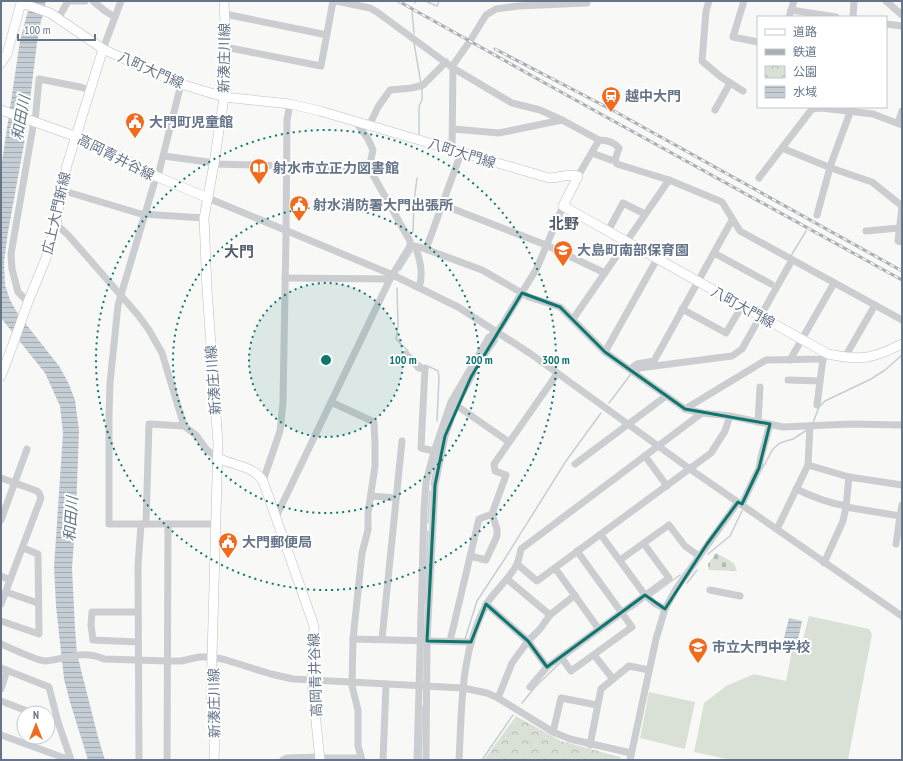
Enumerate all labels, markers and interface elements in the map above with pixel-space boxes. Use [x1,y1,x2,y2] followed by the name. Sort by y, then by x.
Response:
[18,16,95,42] scale bar
[757,16,887,108] legend
[24,22,51,37] text: 100 m
[214,23,234,93] street label: 新湊庄川線
[793,24,817,39] text: 道路
[793,44,817,59] text: 鉄道
[115,48,187,92] street label: 八町大門線
[793,64,817,79] text: 公園
[793,84,817,99] text: 水域
[600,85,622,113] station icon: 越中大門
[625,87,681,105] place label: 越中大門
[7,92,34,142] water label: 和田川
[124,111,146,139] public building icon: 大門町児童館
[149,113,233,131] place label: 大門町児童館
[74,130,158,184] street label: 高岡青井谷線
[426,134,498,172] street label: 八町大門線
[248,157,270,185] library icon: 射水市立正力図書館
[273,159,399,177] place label: 射水市立正力図書館
[38,170,74,256] street label: 広上大門新線
[288,194,310,222] public building icon: 射水消防署大門出張所
[313,196,453,214] place label: 射水消防署大門出張所
[549,214,579,233] district label: 北野
[552,239,574,267] school or university icon: 大島町南部保育園
[577,241,689,259] place label: 大島町南部保育園
[224,242,254,261] district label: 大門
[708,282,778,332] street label: 八町大門線
[202,344,224,416] street label: 新湊庄川線
[389,352,417,367] text: 100 m
[465,352,493,367] text: 200 m
[542,352,570,367] text: 300 m
[319,353,333,367] centre of rings
[59,494,82,542] water label: 和田川
[217,531,239,559] public building icon: 大門郵便局
[242,533,312,551] place label: 大門郵便局
[305,633,325,717] street label: 高岡青井谷線
[687,636,709,664] school or university icon: 市立大門中学校
[712,638,810,656] place label: 市立大門中学校
[204,668,224,738] street label: 新湊庄川線
[16,705,56,745] north arrow
[33,708,39,722] text: N

